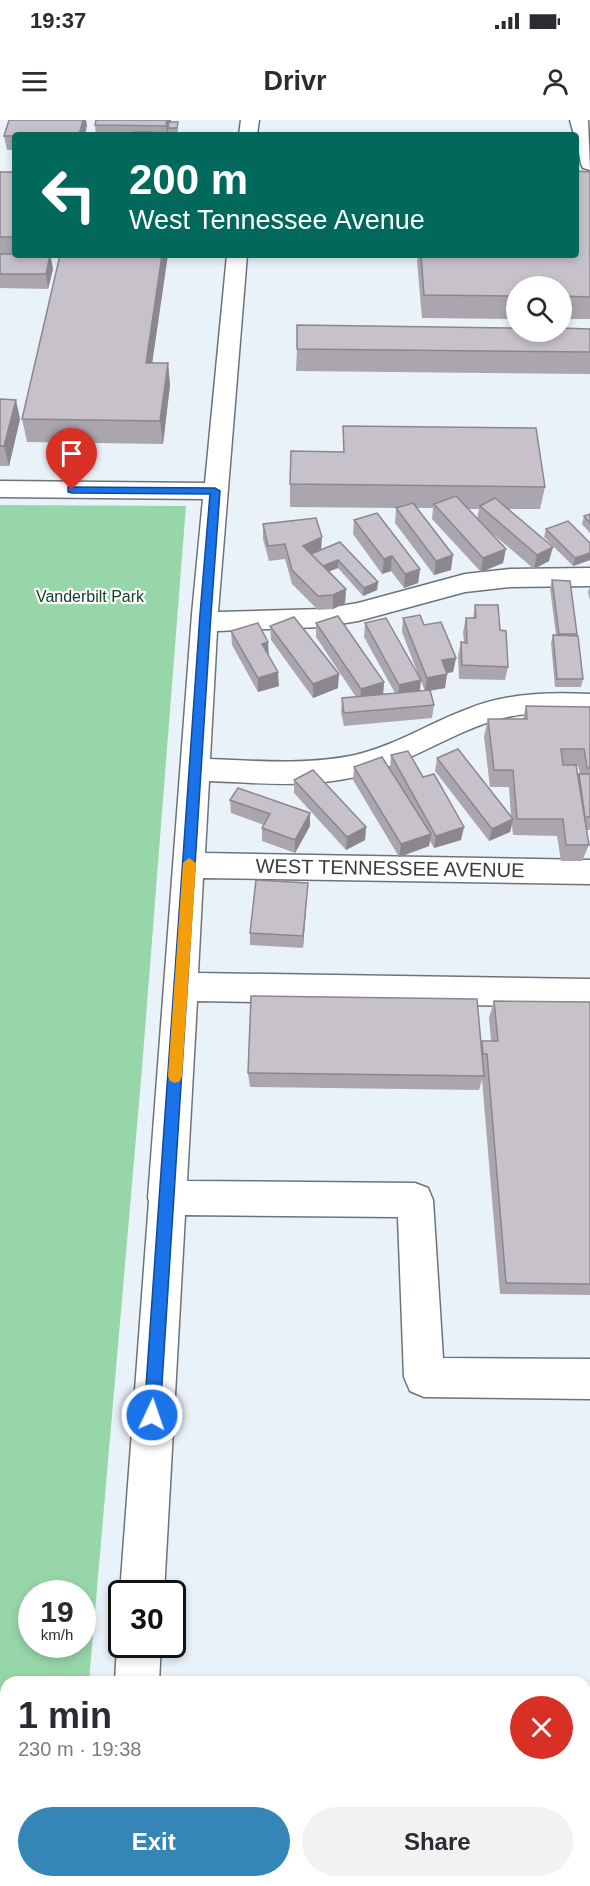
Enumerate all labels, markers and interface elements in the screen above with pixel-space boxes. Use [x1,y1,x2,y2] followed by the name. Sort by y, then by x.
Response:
[30,8,86,33] text: 19:37
[18,65,51,98] icon: menu
[539,65,572,98] icon: person
[263,66,327,96] text: Drivr
[30,156,108,234] icon: left
[129,156,248,203] text: 200 m
[129,205,425,235] text: West Tennessee Avenue
[506,276,572,342] map controls
[506,276,572,342] button: search
[46,428,97,490] pin
[55,437,88,470] icon: arrive
[36,588,145,605] park label: Vanderbilt Park
[255,855,525,881] street label: WEST TENNESSEE AVENUE
[120,1383,184,1447] position arrow
[108,1580,186,1658] speed limit sign: 30
[40,1595,74,1628] text: 19
[41,1626,73,1643] text: km/h
[18,1695,112,1736] text: 1 min
[510,1696,573,1759] button: close
[18,1738,141,1760] text: 230 m · 19:38
[18,1807,290,1876] button: Exit
[302,1807,573,1876] button: Share

